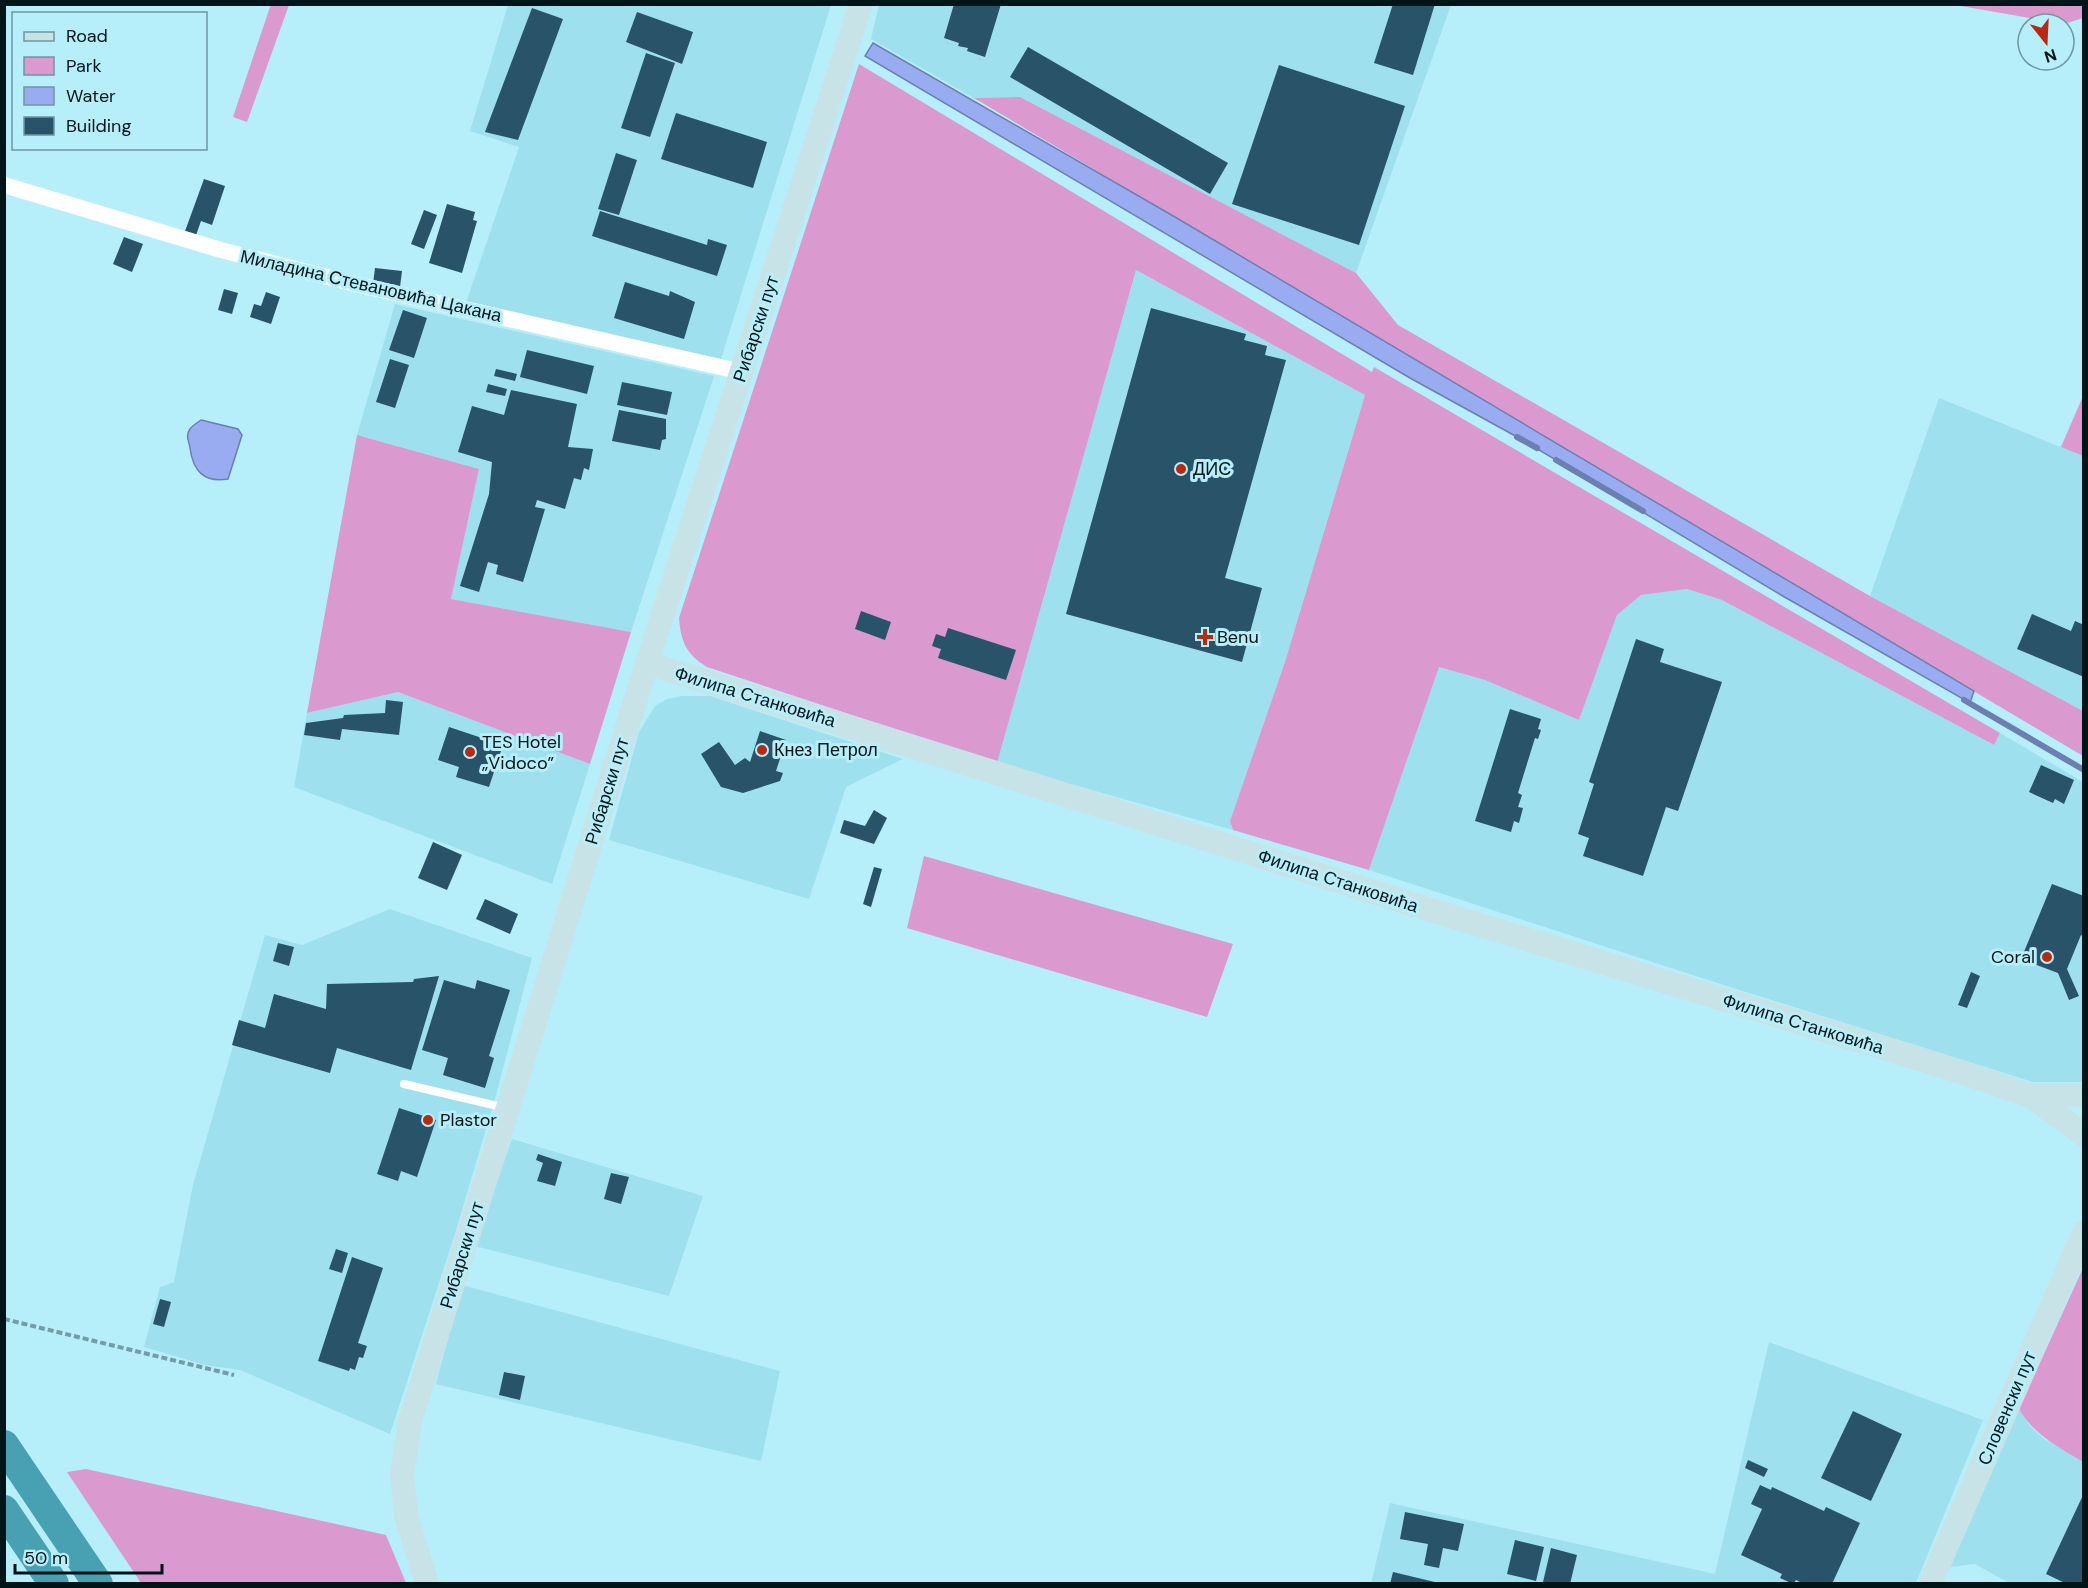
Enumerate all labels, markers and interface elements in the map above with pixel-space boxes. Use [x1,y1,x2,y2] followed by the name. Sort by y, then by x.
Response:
[12,12,207,150] legend
[2016,12,2076,72] north arrow
[66,24,108,48] text: Road
[2042,44,2059,68] text: N
[66,54,102,78] text: Park
[66,84,116,108] text: Water
[66,114,131,138] text: Building
[238,244,505,328] street label: Миладина Стевановића Цакана
[727,273,785,385] street label: Рибарски пут
[1193,457,1231,481] place label: ДИС
[1174,462,1188,476] marker: ДИС
[1217,625,1259,649] place label: Benu
[1198,630,1212,644] marker: Benu
[671,661,840,733] street label: Филипа Станковића
[482,730,561,775] place label: TES Hotel „Vidoco”
[579,735,635,847] street label: Рибарски пут
[774,738,878,762] place label: Кнез Петрол
[755,743,769,757] marker: Кнез Петрол
[463,745,477,759] marker: TES Hotel „Vidoco”
[1255,844,1422,919] street label: Филипа Станковића
[1991,945,2035,969] place label: Coral
[2040,950,2054,964] marker: Coral
[1719,988,1888,1060] street label: Филипа Станковића
[440,1108,497,1132] place label: Plastor
[421,1113,435,1127] marker: Plastor
[434,1199,490,1311] street label: Рибарски пут
[1972,1347,2042,1469] street label: Словенски пут
[15,1537,162,1575] scale bar
[24,1546,68,1570] text: 50 m

